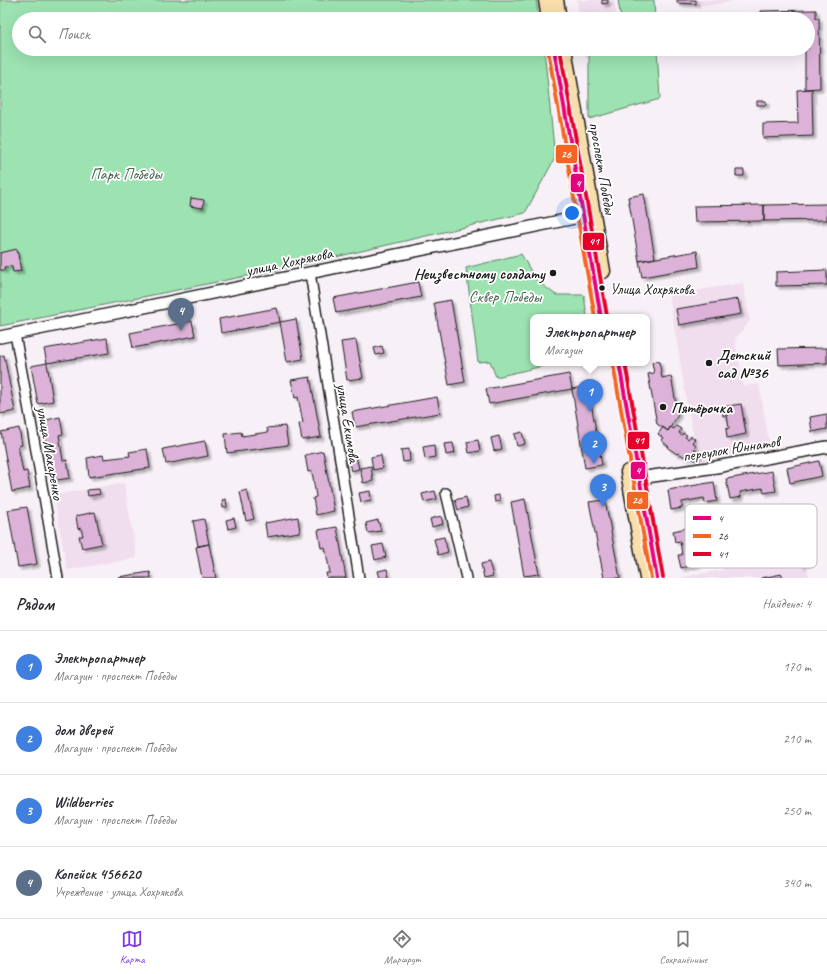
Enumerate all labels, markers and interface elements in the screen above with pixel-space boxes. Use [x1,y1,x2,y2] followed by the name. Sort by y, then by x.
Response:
[12,12,815,56] search box
[26,23,48,45] icon: search
[58,25,90,44] text: Поиск
[584,121,620,217] street label: проспект Победы
[555,144,578,164] line badge: 26
[561,147,572,161] text: 26
[90,164,163,184] park label: Парк Победы
[570,173,585,193] line badge: 4
[576,176,583,190] text: 4
[562,203,582,223] your location
[582,232,605,251] line badge: 41
[589,234,600,248] text: 41
[243,243,335,281] street label: улица Хохрякова
[414,264,547,284] place label: Неизвестному солдату
[548,268,558,278] marker: Неизвестному солдату
[610,280,696,299] place label: Улица Хохрякова
[597,283,607,293] marker: Улица Хохрякова
[469,287,543,307] park label: Сквер Победы
[168,298,194,331] pin: 4
[530,314,650,366] popup
[545,323,635,342] text: Электропартнер
[545,342,583,358] text: Магазин
[717,345,772,383] place label: Детский сад №36
[704,358,714,368] marker: Детский сад №36
[577,379,603,412] pin: 1
[332,381,364,466] street label: улица Екимова
[671,398,733,418] place label: Пятёрочка
[658,402,668,412] marker: Пятёрочка
[32,404,68,503] street label: улица Макаренко
[581,431,607,464] pin: 2
[627,431,650,450] line badge: 41
[681,431,784,466] street label: переулок Юннатов
[634,433,645,447] text: 41
[630,461,646,480] line badge: 4
[636,463,643,477] text: 4
[590,474,616,507] pin: 3
[626,491,649,510] line badge: 26
[632,493,643,507] text: 26
[685,504,817,568] legend
[718,511,724,525] text: 4
[718,529,729,543] text: 26
[718,547,729,561] text: 41
[16,594,54,615] text: Рядом
[763,596,811,612] text: Найдено: 4
[54,649,145,668] text: Электропартнер
[26,659,32,675] text: 1
[783,659,811,675] text: 170 m
[54,668,176,684] text: Магазин · проспект Победы
[54,721,113,740] text: дом дверей
[26,731,32,747] text: 2
[783,731,811,747] text: 210 m
[54,740,176,756] text: Магазин · проспект Победы
[54,793,113,812] text: Wildberries
[26,803,32,819] text: 3
[783,803,811,819] text: 250 m
[54,812,176,828] text: Магазин · проспект Победы
[54,865,140,884] text: Копейск 456620
[26,875,32,891] text: 4
[783,875,811,891] text: 340 m
[54,884,183,900] text: Учреждение · улица Хохрякова
[120,928,145,966] tab: Карта
[384,928,420,966] tab: Маршрут
[660,928,707,966] tab: Сохранённые

